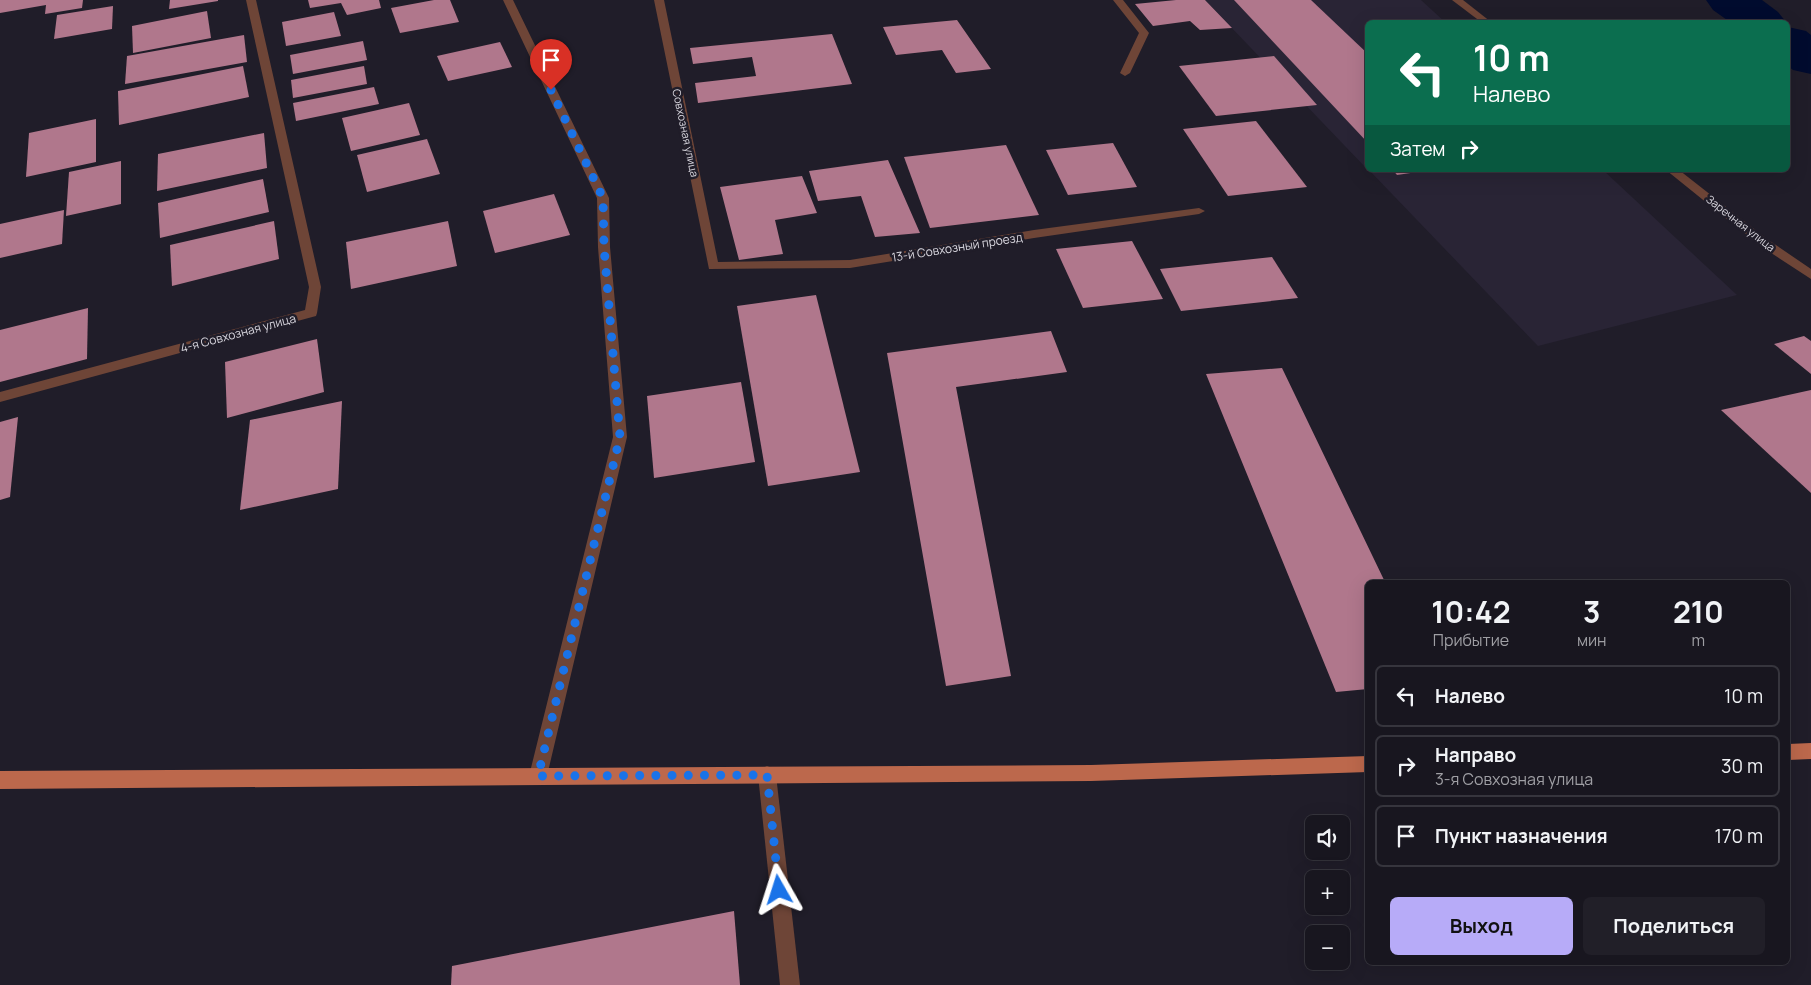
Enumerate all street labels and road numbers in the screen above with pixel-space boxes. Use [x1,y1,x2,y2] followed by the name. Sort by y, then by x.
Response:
[669,88,703,178] street label: Совхозная улица
[1703,191,1779,255] street label: Заречная улица
[890,228,1024,266] street label: 13-й Совхозный проезд
[178,309,298,357] street label: 4-я Совхозная улица

